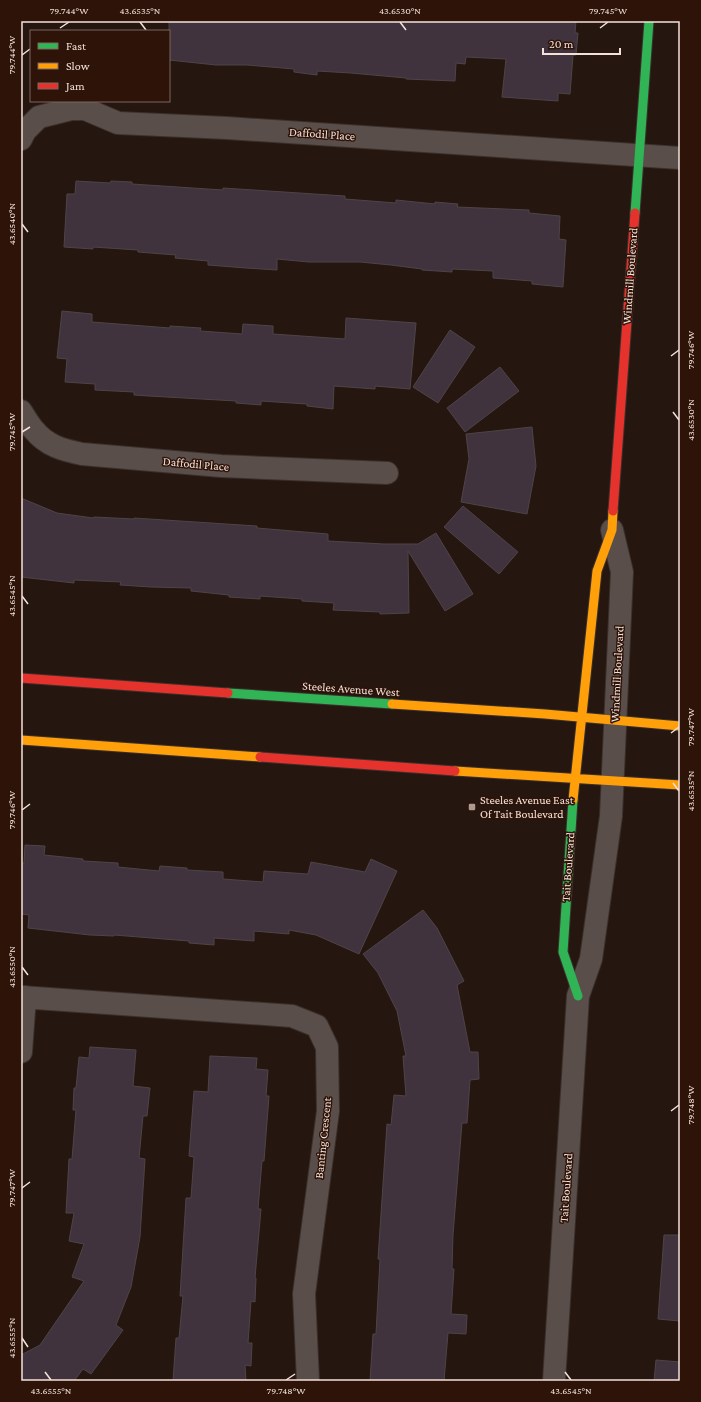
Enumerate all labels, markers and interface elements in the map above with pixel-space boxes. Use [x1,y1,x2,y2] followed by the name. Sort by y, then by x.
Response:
[50,5,89,16] text: 79.744°W
[120,5,161,16] text: 43.6535°N
[379,5,421,16] text: 43.6530°N
[589,5,628,16] text: 79.745°W
[30,30,170,102] legend
[543,30,620,56] scale bar
[6,35,17,74] text: 79.744°W
[549,37,574,51] text: 20 m
[66,39,87,53] text: Fast
[66,59,90,73] text: Slow
[65,79,85,93] text: Jam
[288,125,356,143] street label: Daffodil Place
[6,202,17,245] text: 43.6540°N
[620,227,640,325] street label: Windmill Boulevard
[685,330,696,369] text: 79.746°W
[685,399,696,441] text: 43.6530°N
[6,412,17,451] text: 79.745°W
[162,454,230,474] street label: Daffodil Place
[6,575,17,617] text: 43.6545°N
[607,625,627,723] street label: Windmill Boulevard
[302,679,401,699] street label: Steeles Avenue West
[685,707,696,746] text: 79.747°W
[685,770,696,811] text: 43.6535°N
[6,790,17,829] text: 79.746°W
[480,793,575,821] place label: Steeles Avenue East Of Tait Boulevard
[467,802,477,812] marker: Steeles Avenue East Of Tait Boulevard
[559,831,577,902] street label: Tait Boulevard
[6,946,17,988] text: 43.6550°N
[685,1085,696,1124] text: 79.748°W
[312,1096,334,1179] street label: Banting Crescent
[557,1152,575,1223] street label: Tait Boulevard
[6,1168,17,1207] text: 79.747°W
[6,1317,17,1358] text: 43.6555°N
[31,1385,72,1396] text: 43.6555°N
[267,1385,306,1396] text: 79.748°W
[550,1385,592,1396] text: 43.6545°N

